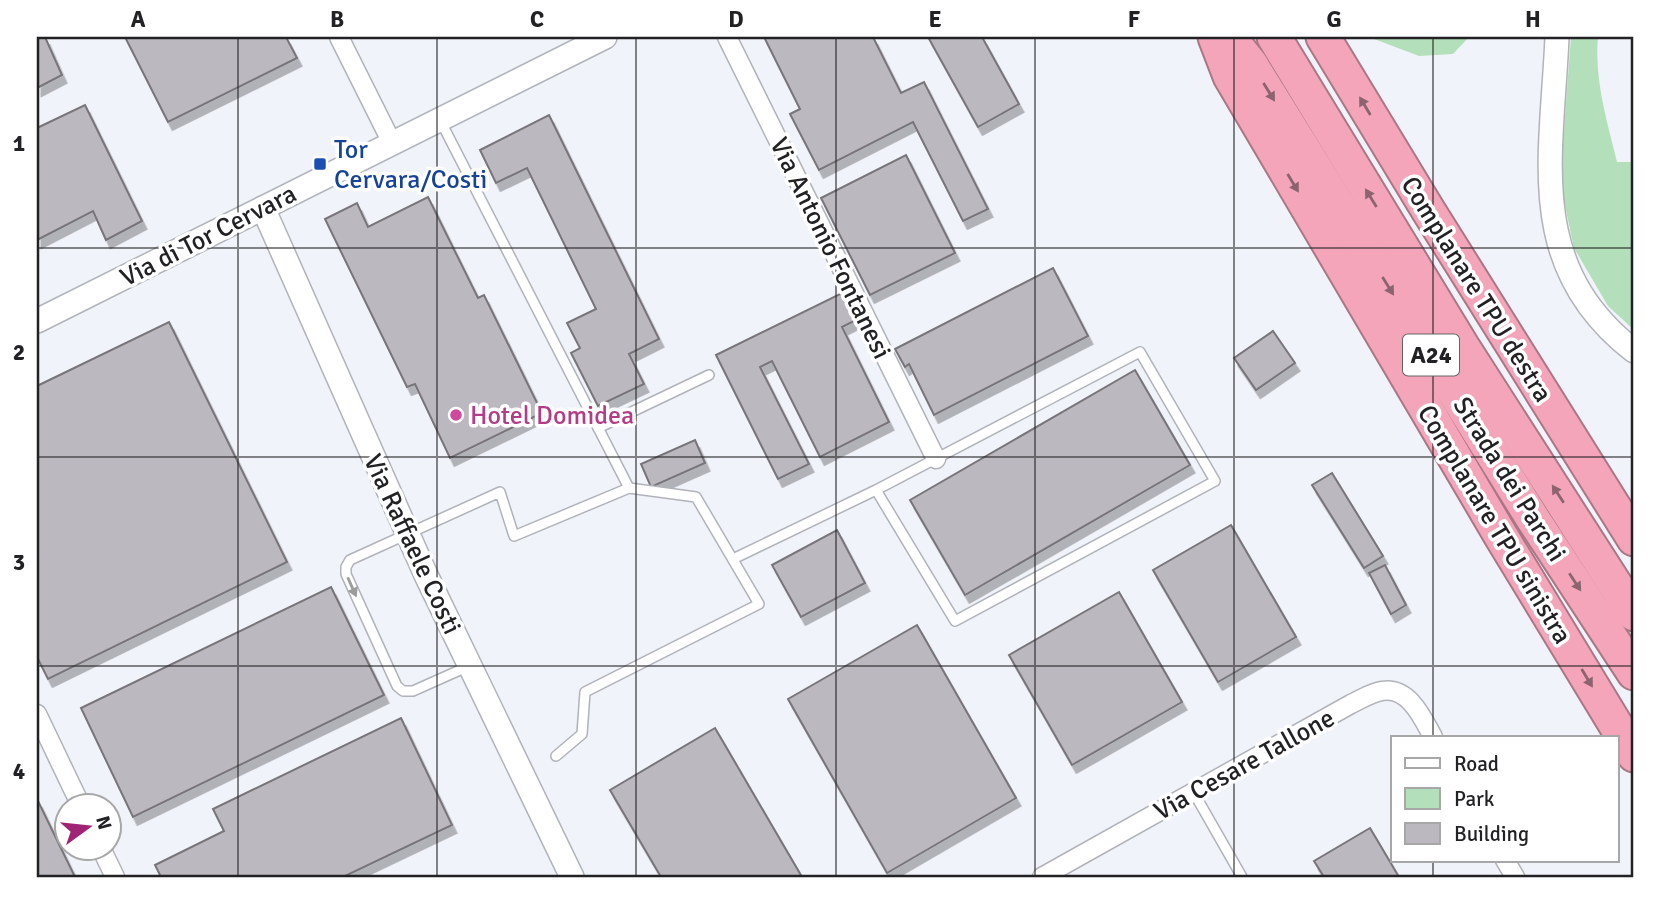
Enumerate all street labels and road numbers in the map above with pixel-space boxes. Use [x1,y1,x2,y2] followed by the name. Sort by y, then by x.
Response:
[763,133,898,364] street label: Via Antonio Fontanesi
[1394,171,1559,408] street label: Complanare TPU destra
[115,178,302,294] street label: Via di Tor Cervara
[1403,334,1459,376] road number: A24
[1446,391,1573,568] street label: Strada dei Parchi
[1410,399,1578,650] street label: Complanare TPU sinistra
[356,449,468,640] street label: Via Raffaele Costi
[1149,702,1340,828] street label: Via Cesare Tallone

